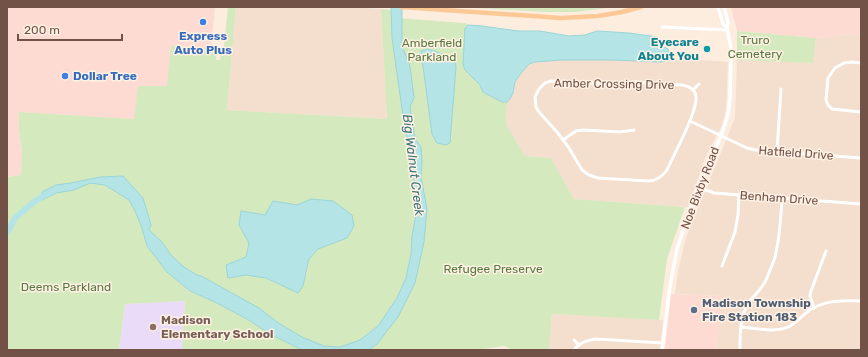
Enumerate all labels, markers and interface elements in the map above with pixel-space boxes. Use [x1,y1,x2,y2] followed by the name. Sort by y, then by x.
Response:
[18,16,122,42] scale bar
[198,17,208,27] marker: Express Auto Plus
[24,23,60,37] text: 200 m
[174,29,232,57] place label: Express Auto Plus
[728,33,783,61] park label: Truro Cemetery
[638,35,699,63] place label: Eyecare About You
[402,36,462,64] park label: Amberfield Parkland
[702,44,712,54] marker: Eyecare About You
[73,69,137,83] place label: Dollar Tree
[60,71,70,81] marker: Dollar Tree
[554,76,675,92] street label: Amber Crossing Drive
[399,113,427,217] water label: Big Walnut Creek
[758,143,834,163] street label: Hatfield Drive
[678,145,722,231] street label: Noe Bixby Road
[739,188,819,208] street label: Benham Drive
[443,262,543,276] park label: Refugee Preserve
[21,280,111,294] park label: Deems Parkland
[702,296,811,324] place label: Madison Township Fire Station 183
[689,305,699,315] marker: Madison Township Fire Station 183
[161,313,273,341] place label: Madison Elementary School
[148,322,158,332] marker: Madison Elementary School

